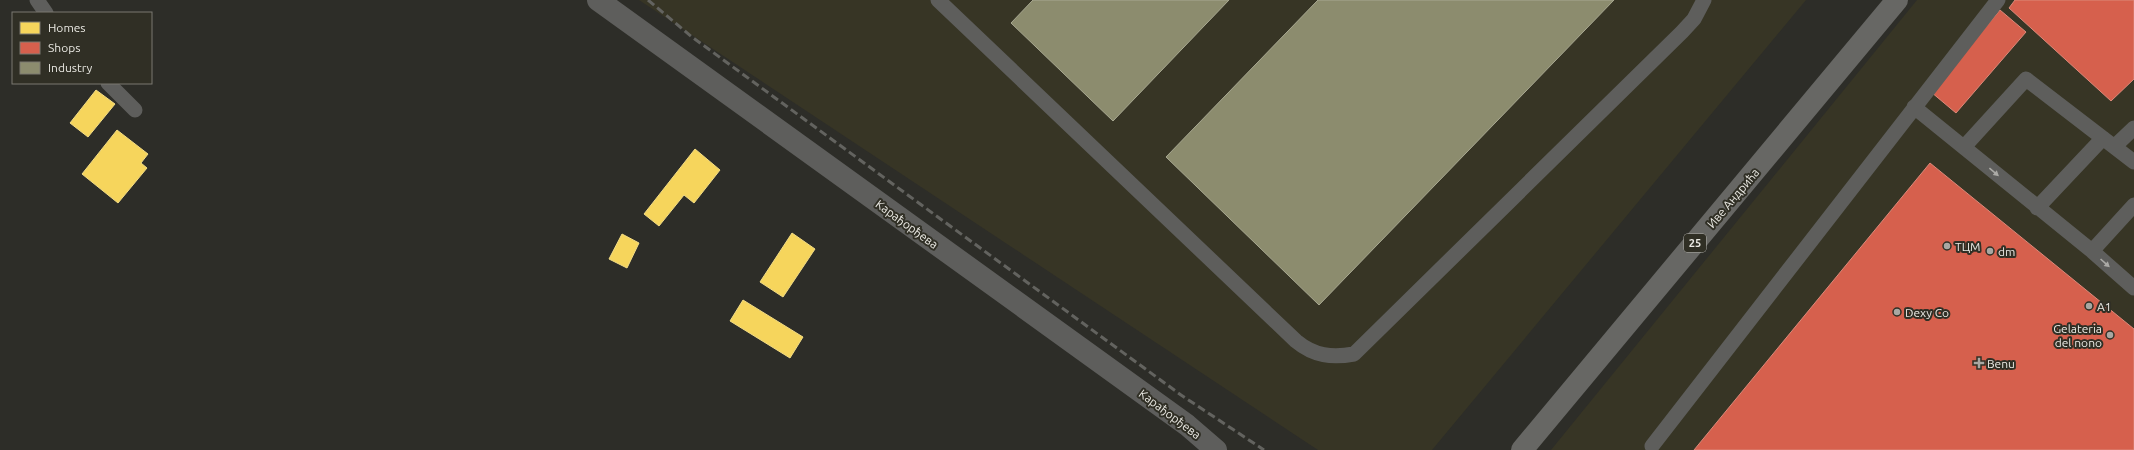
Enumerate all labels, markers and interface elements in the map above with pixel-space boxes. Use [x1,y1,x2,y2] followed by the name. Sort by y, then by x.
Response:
[12,12,152,84] legend
[48,21,86,34] text: Homes
[48,41,80,54] text: Shops
[48,61,93,74] text: Industry
[1704,166,1762,230] street label: Иве Андрића
[1989,167,1999,176] one-way arrow
[873,197,941,251] street label: Карађорђева
[1684,234,1706,252] road number: 25
[1955,240,1981,253] place label: ТЦМ
[1942,241,1952,251] marker: ТЦМ
[1998,245,2015,258] place label: dm
[1985,246,1995,256] marker: dm
[2101,258,2110,267] one-way arrow
[2097,300,2112,313] place label: A1
[2084,301,2094,311] marker: A1
[1905,306,1949,319] place label: Dexy Co
[1892,307,1902,317] marker: Dexy Co
[2053,322,2102,349] place label: Gelateria del nono
[2105,330,2115,340] marker: Gelateria del nono
[1987,357,2015,370] place label: Benu
[1974,358,1984,368] marker: Benu
[1137,387,1203,441] street label: Карађорђева

